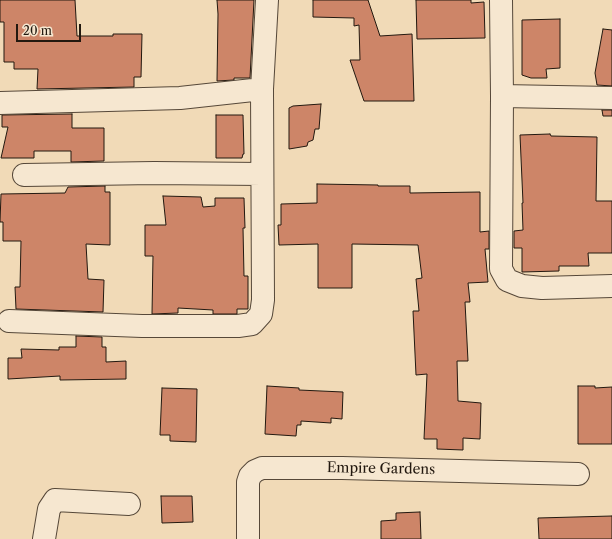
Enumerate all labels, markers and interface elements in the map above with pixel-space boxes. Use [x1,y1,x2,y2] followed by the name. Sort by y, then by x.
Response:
[18,16,83,42] scale bar
[23,23,52,38] text: 20 m
[327,460,435,478] street label: Empire Gardens

